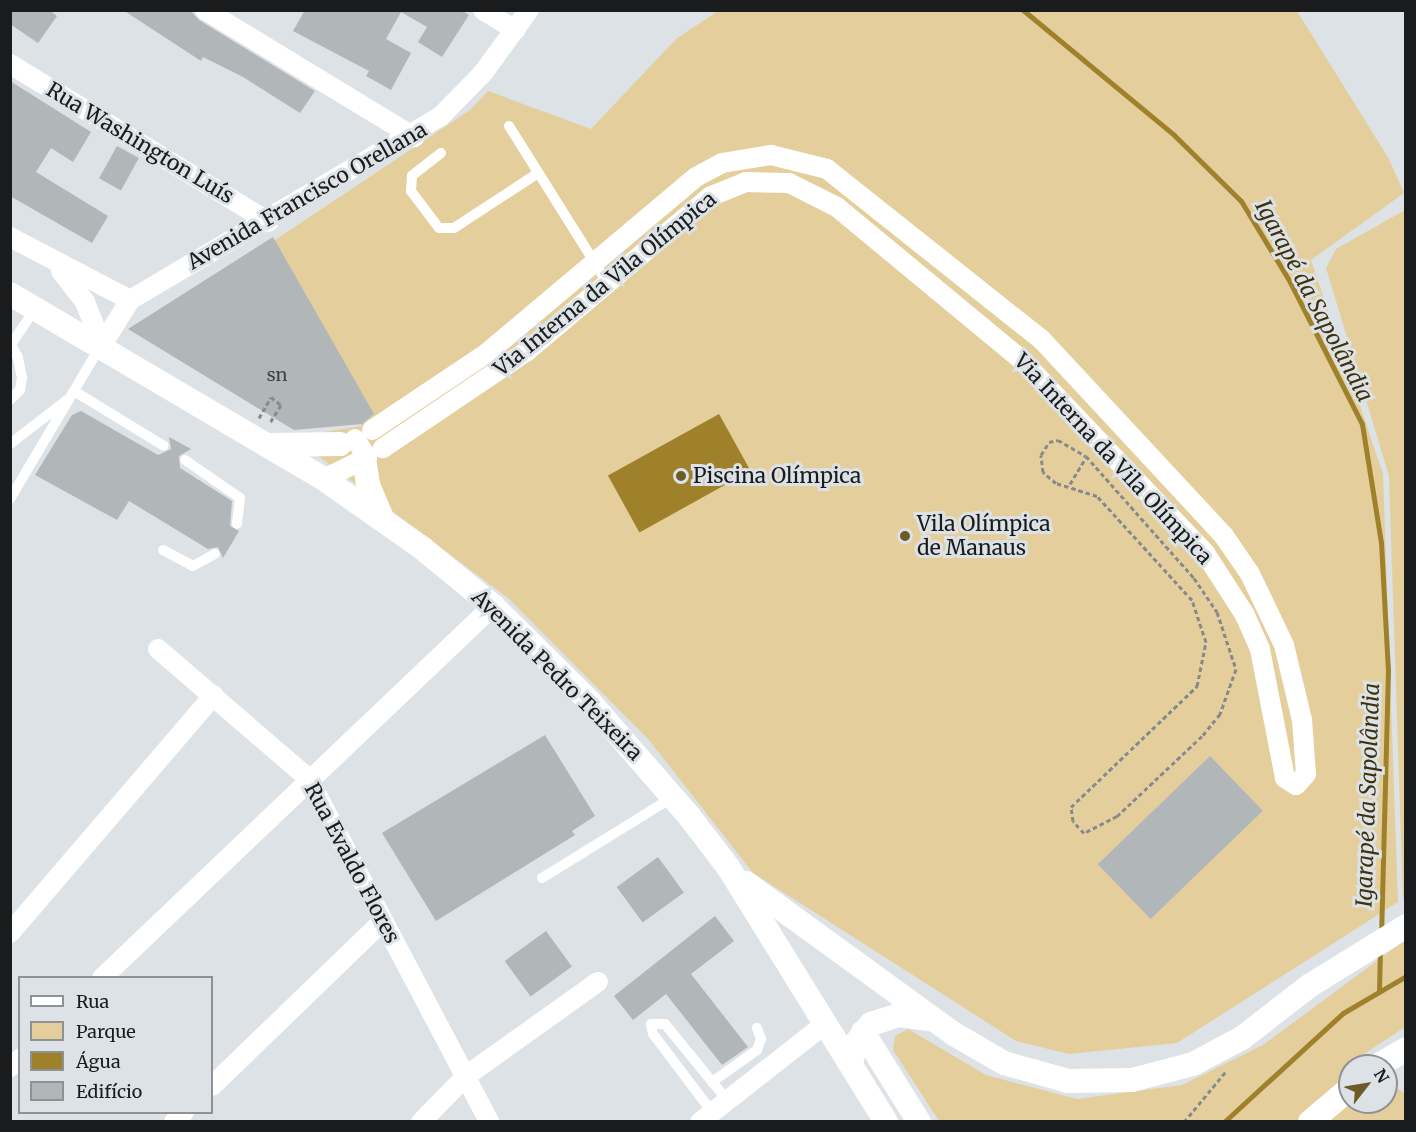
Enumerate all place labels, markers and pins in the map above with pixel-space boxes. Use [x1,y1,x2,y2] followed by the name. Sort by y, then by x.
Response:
[693,463,861,489] place label: Piscina Olímpica
[674,469,688,483] marker: Piscina Olímpica
[917,511,1050,561] place label: Vila Olímpica de Manaus
[898,529,912,543] marker: Vila Olímpica de Manaus

